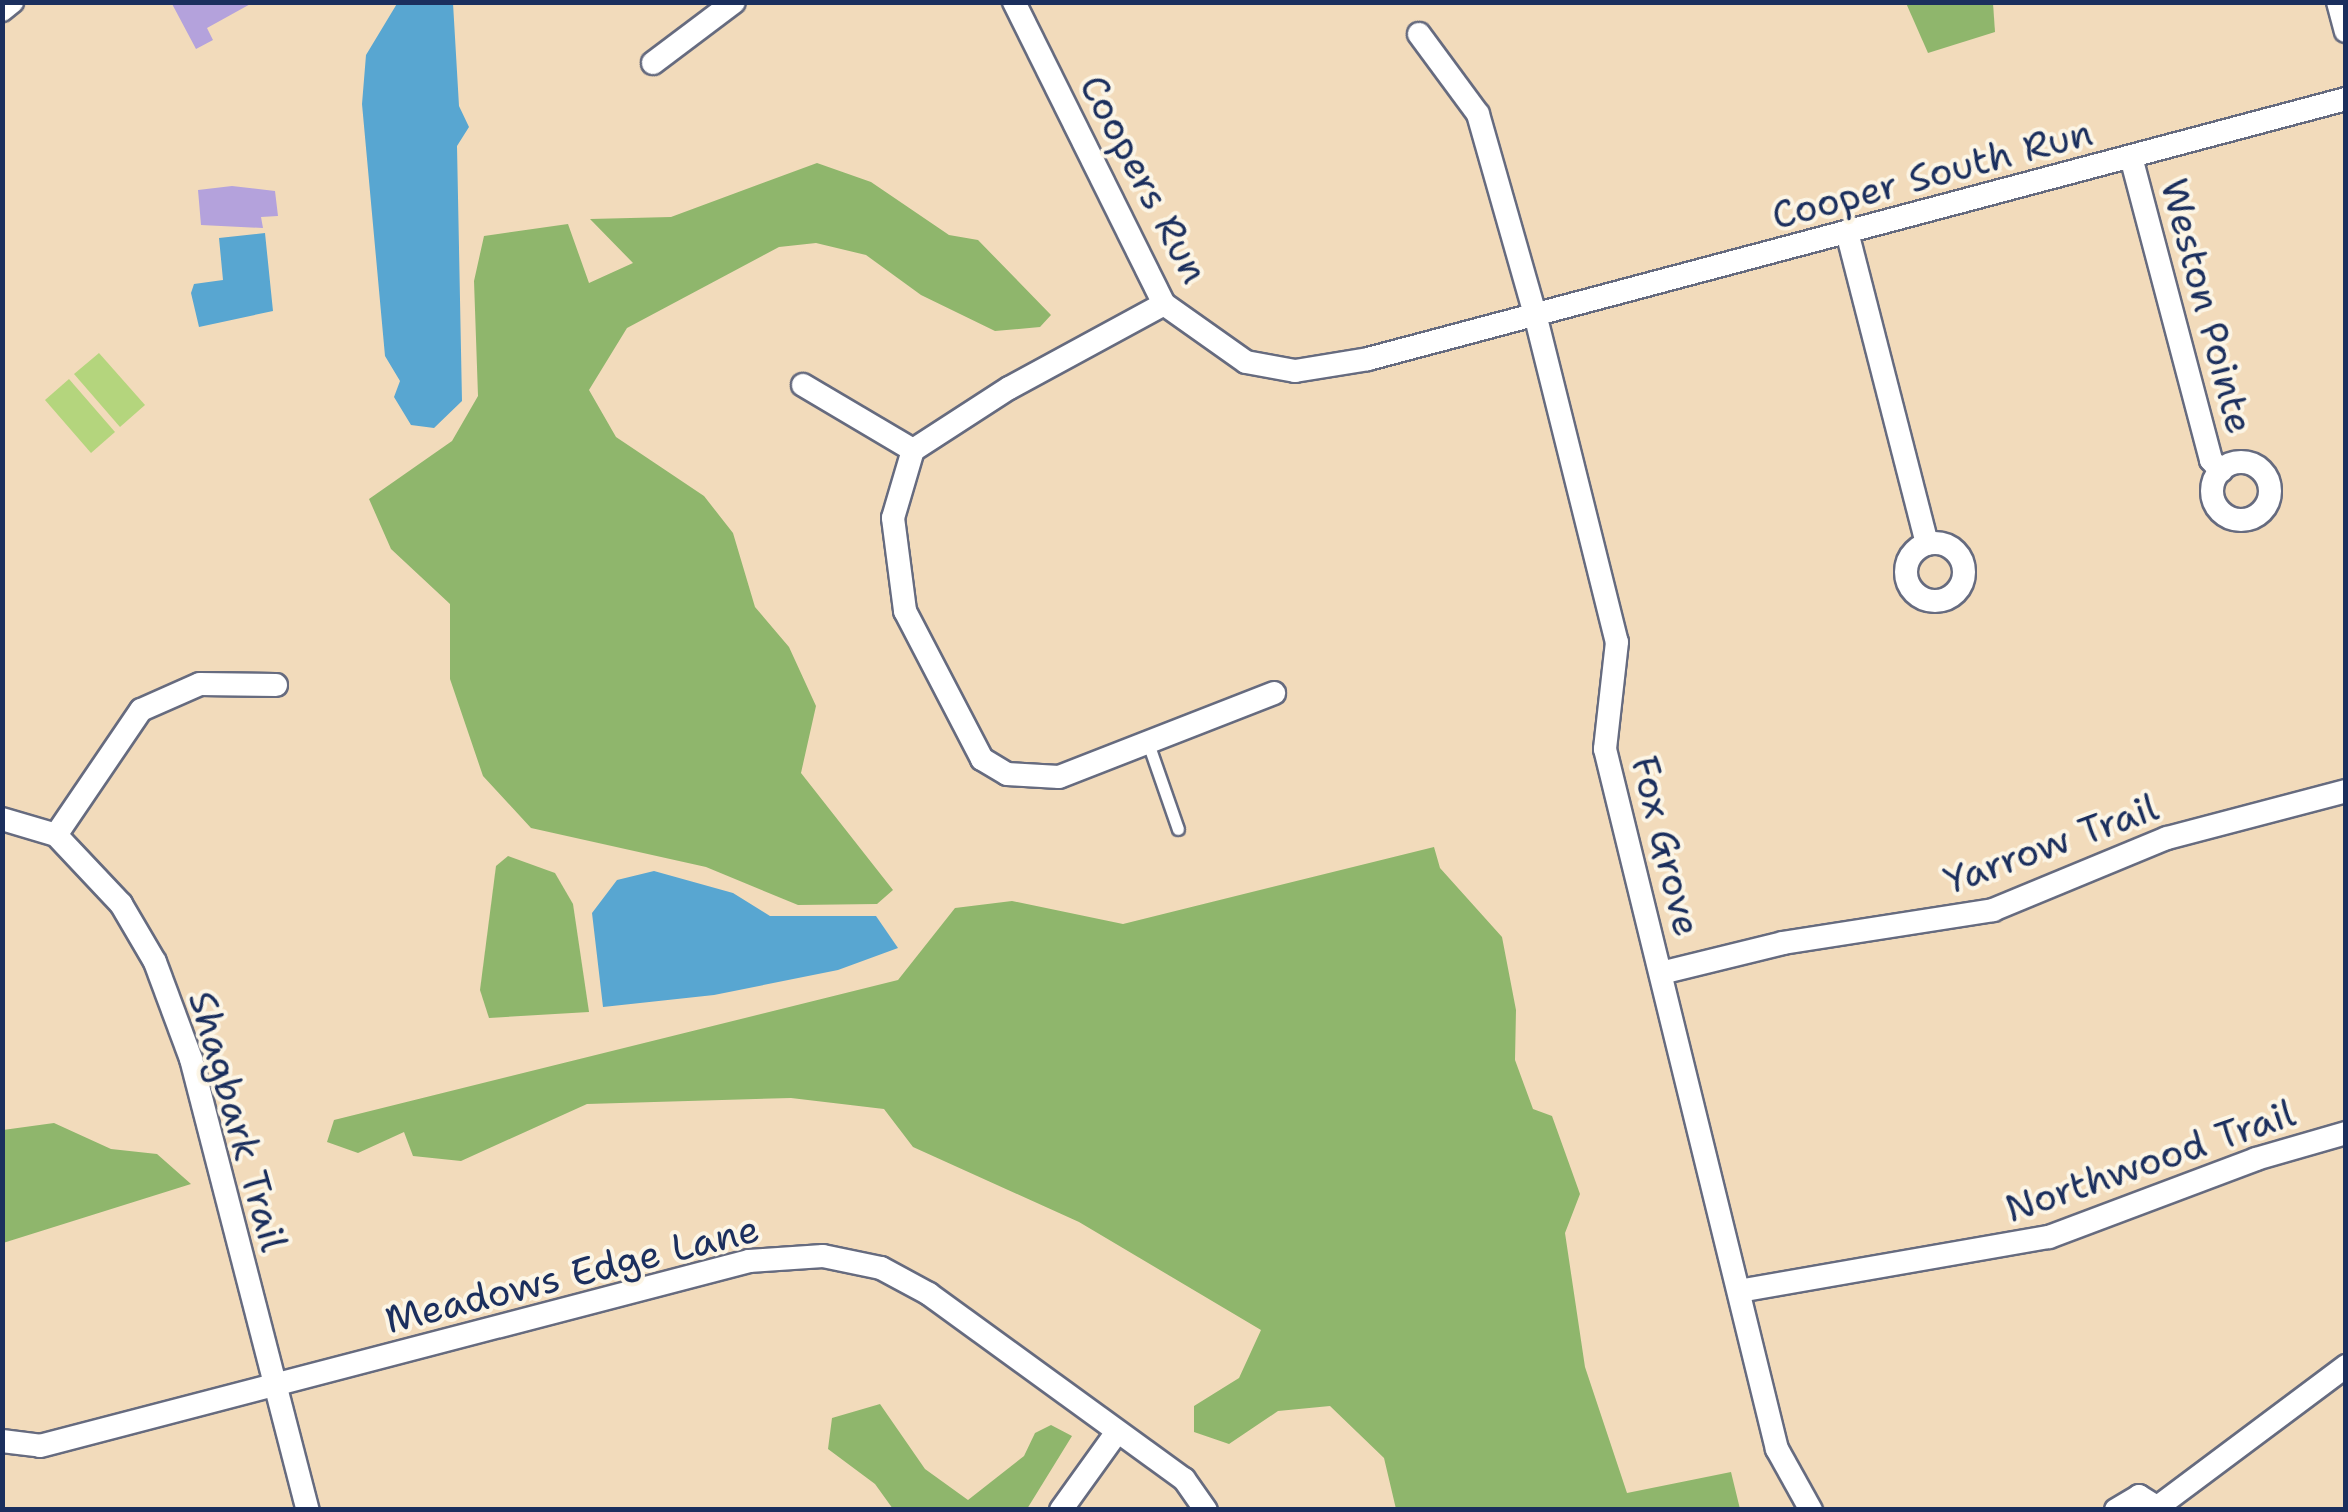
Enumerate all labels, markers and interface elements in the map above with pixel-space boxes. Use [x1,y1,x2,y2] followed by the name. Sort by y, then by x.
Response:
[1070,67,1218,291] street label: Coopers Run
[1767,109,2097,239] street label: Cooper South Run
[2151,173,2263,439] street label: Weston Pointe
[1622,751,1710,941] street label: Fox Grove
[1938,784,2164,904] street label: Yarrow Trail
[179,986,297,1256] street label: Shagbark Trail
[1999,1090,2301,1232] street label: Northwood Trail
[380,1205,764,1343] street label: Meadows Edge Lane

